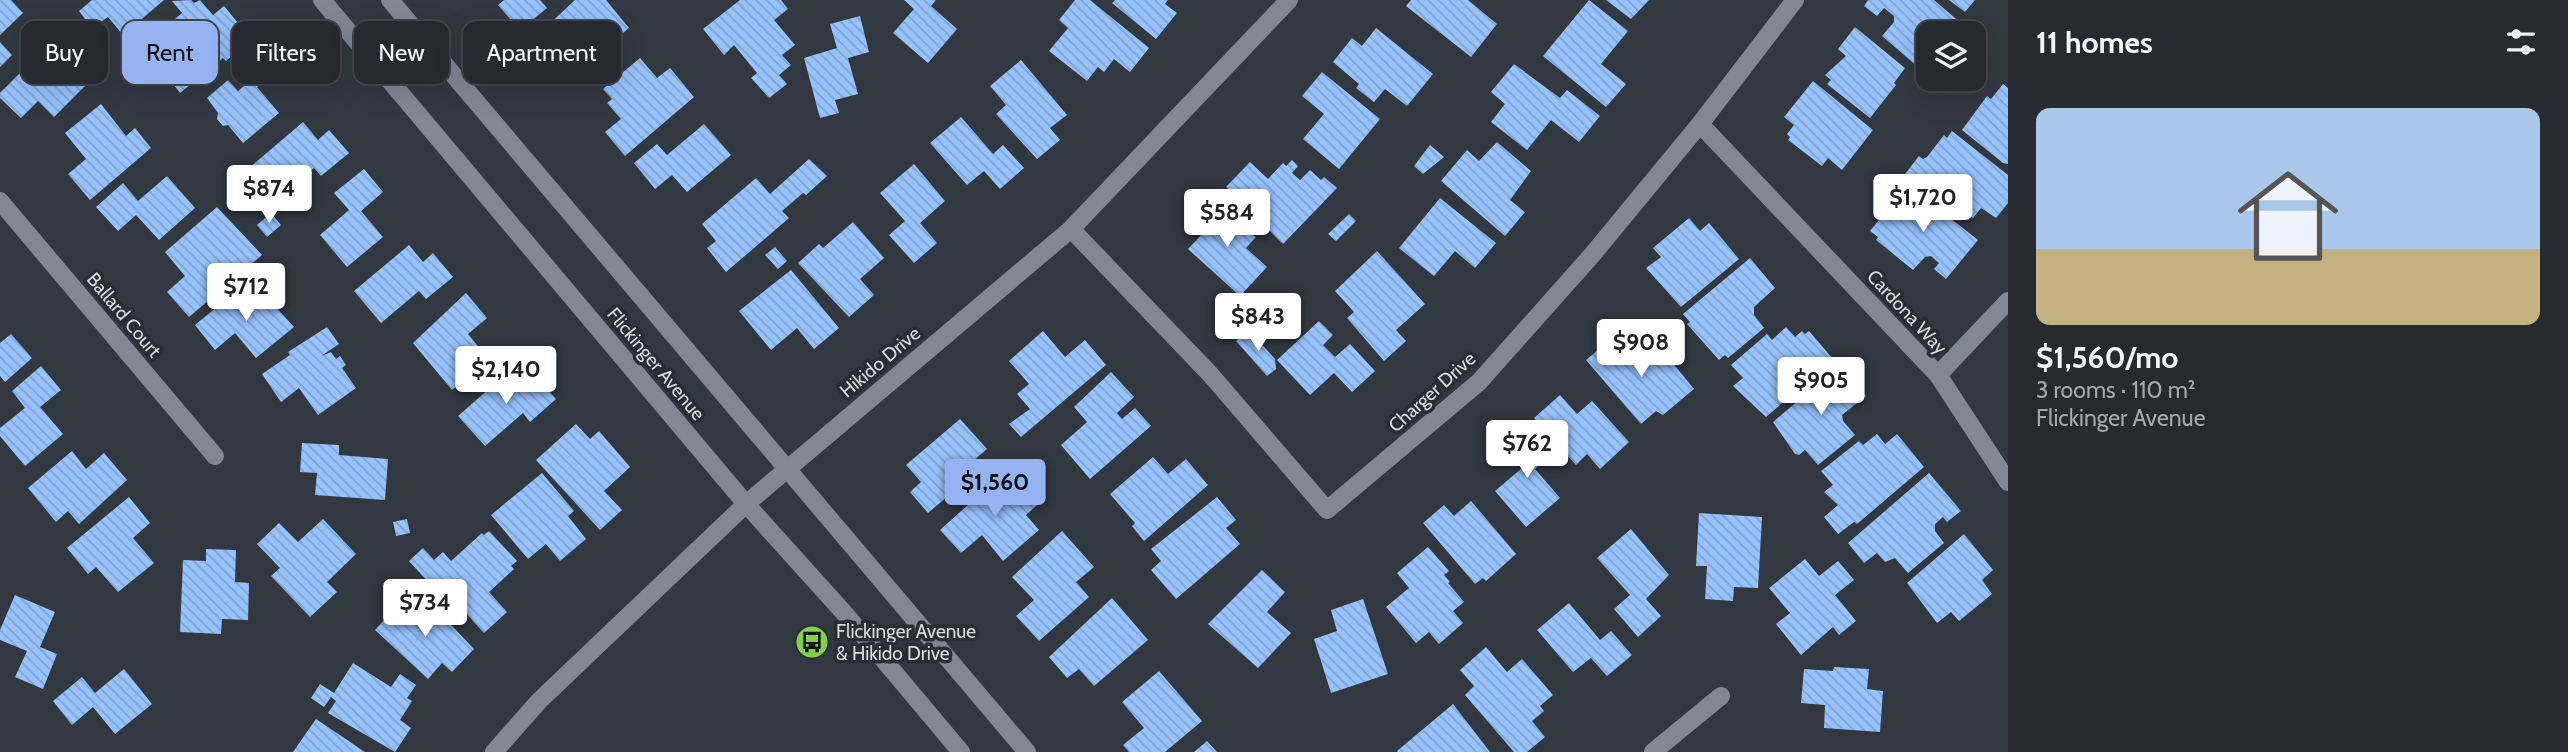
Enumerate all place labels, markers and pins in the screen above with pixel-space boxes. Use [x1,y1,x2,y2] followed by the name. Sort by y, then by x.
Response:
[228,166,310,225] pin: $874
[1866,174,1980,234] pin: $1,720
[1186,190,1268,249] pin: $584
[205,264,287,323] pin: $712
[1217,294,1299,353] pin: $843
[1600,320,1682,379] pin: $908
[449,346,563,406] pin: $2,140
[1780,358,1862,417] pin: $905
[1486,420,1568,480] pin: $762
[938,460,1052,519] pin: $1,560
[384,580,466,639] pin: $734
[836,620,976,665] place label: Flickinger Avenue & Hikido Drive
[793,623,831,661] bus stop icon: Flickinger Avenue & Hikido Drive

